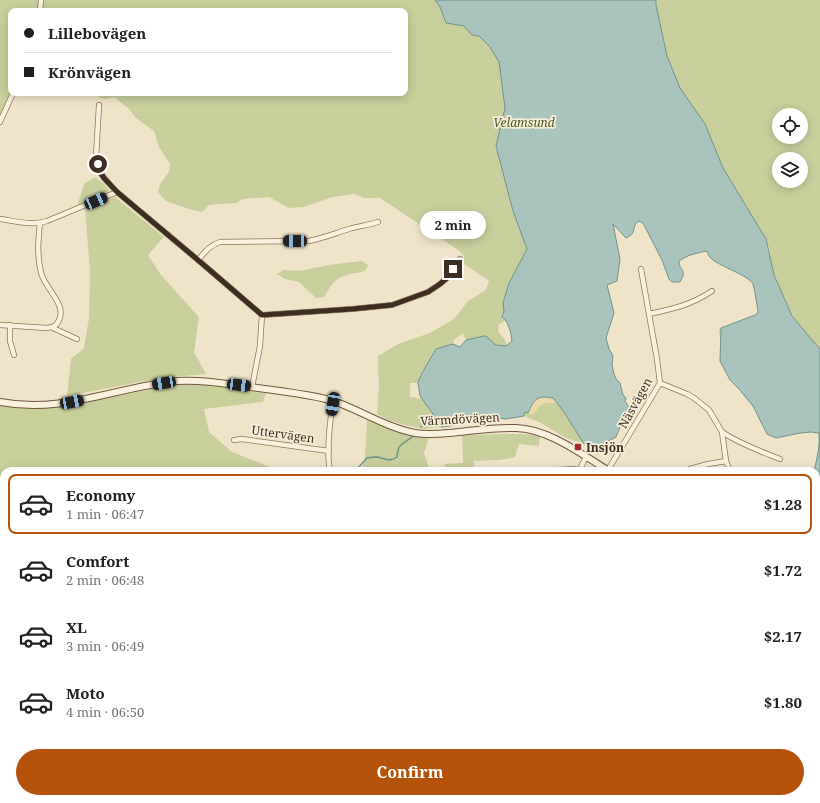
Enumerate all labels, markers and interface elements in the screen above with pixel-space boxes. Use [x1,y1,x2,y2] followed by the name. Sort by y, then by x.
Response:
[48,23,146,43] text: Lillebovägen
[48,62,131,82] text: Krönvägen
[772,108,808,188] map controls
[772,108,808,144] button: locate
[493,114,555,131] park label: Velamsund
[772,152,808,188] button: layers
[89,155,107,173] route start
[83,191,109,211] car
[420,211,486,239] callout: 2 min
[435,216,471,234] text: 2 min
[283,235,307,247] car
[444,260,462,278] route end
[614,374,656,431] street label: Näsvägen
[151,375,177,391] car
[226,378,252,392] car
[325,391,341,417] car
[59,394,85,410] car
[420,408,501,430] street label: Värmdövägen
[250,421,316,447] street label: Uttervägen
[586,439,624,456] place label: Insjön
[573,442,583,452] marker: Insjön
[66,485,135,505] text: Economy
[18,486,54,522] icon: car
[764,494,802,514] text: $1.28
[66,505,144,523] text: 1 min · 06:47
[66,551,129,571] text: Comfort
[18,552,54,588] icon: car
[764,560,802,580] text: $1.72
[66,571,144,589] text: 2 min · 06:48
[66,617,87,637] text: XL
[18,618,54,654] icon: car
[764,626,802,646] text: $2.17
[66,637,144,655] text: 3 min · 06:49
[66,683,105,703] text: Moto
[18,684,54,720] icon: car
[764,692,802,712] text: $1.80
[66,703,144,721] text: 4 min · 06:50
[16,749,804,795] button: Confirm

